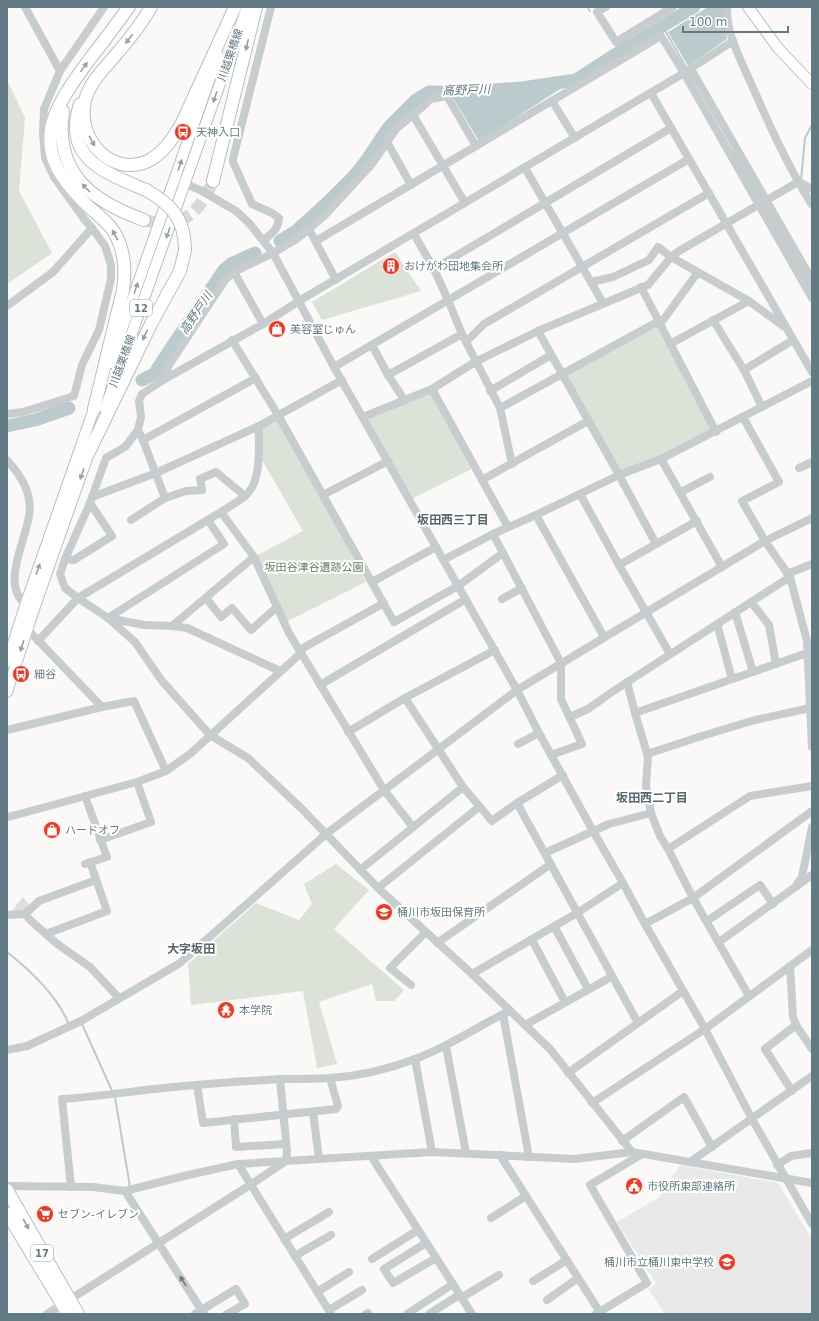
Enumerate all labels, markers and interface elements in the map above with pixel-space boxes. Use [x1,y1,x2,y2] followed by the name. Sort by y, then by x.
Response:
[683,8,788,34] scale bar
[689,15,727,29] text: 100 m
[215,27,246,83] street label: 川越栗橋線
[125,33,133,44] one-way arrow
[243,39,249,51] one-way arrow
[80,62,88,72] one-way arrow
[442,82,492,98] water label: 高野戸川
[212,91,218,103] one-way arrow
[173,122,193,142] bus stop icon: 天神入口
[196,126,240,139] place label: 天神入口
[88,135,95,147] one-way arrow
[177,159,183,171] one-way arrow
[82,183,91,192] one-way arrow
[164,227,170,239] one-way arrow
[112,229,119,241] one-way arrow
[381,256,401,276] building icon: おけがわ団地集会所
[404,260,504,273] place label: おけがわ団地集会所
[134,281,140,293] one-way arrow
[177,288,216,337] water label: 高野戸川
[130,300,152,316] road number: 12
[267,319,287,339] shop icon: 美容室じゅん
[290,323,356,336] place label: 美容室じゅん
[142,330,148,341] one-way arrow
[107,333,138,389] street label: 川越栗橋線
[78,468,84,480] one-way arrow
[417,513,489,527] district label: 坂田西三丁目
[265,561,364,574] park label: 坂田谷津谷遺跡公園
[35,562,41,574] one-way arrow
[19,640,25,652] one-way arrow
[11,664,31,684] bus stop icon: 細谷
[34,668,56,681] place label: 細谷
[616,791,688,805] district label: 坂田西二丁目
[42,820,62,840] shop icon: ハードオフ
[65,824,120,837] place label: ハードオフ
[374,902,394,922] school or university icon: 桶川市坂田保育所
[397,906,486,919] place label: 桶川市坂田保育所
[167,942,215,956] district label: 大字坂田
[216,1000,236,1020] temple icon: 本学院
[239,1004,272,1017] place label: 本学院
[624,1176,644,1196] public building icon: 市役所東部連絡所
[647,1180,736,1193] place label: 市役所東部連絡所
[35,1204,55,1224] supermarket icon: セブン-イレブン
[58,1208,139,1221] place label: セブン-イレブン
[23,1218,30,1230] one-way arrow
[31,1245,53,1261] road number: 17
[717,1252,737,1272] school or university icon: 桶川市立桶川東中学校
[604,1256,714,1269] place label: 桶川市立桶川東中学校
[180,1275,187,1287] one-way arrow

